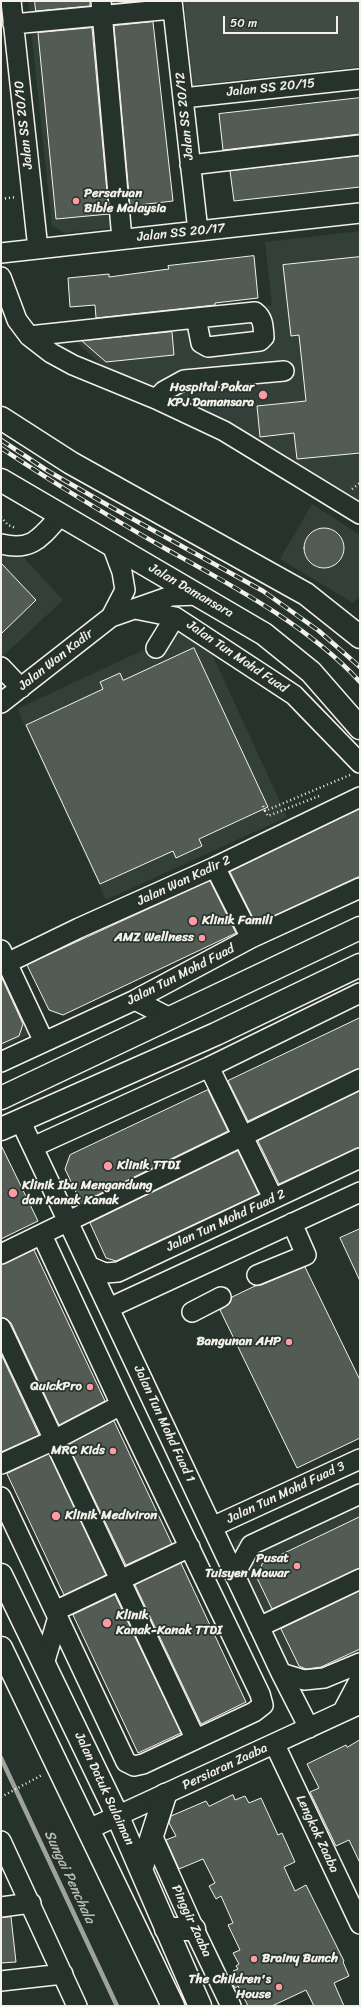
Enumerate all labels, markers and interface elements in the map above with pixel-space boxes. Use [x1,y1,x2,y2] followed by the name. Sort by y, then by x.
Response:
[225,8,340,34] scale bar
[230,12,257,34] text: 50 m
[173,71,197,161] street label: Jalan SS 20/12
[226,76,316,100] street label: Jalan SS 20/15
[12,80,36,170] street label: Jalan SS 20/10
[84,186,166,217] place label: Persatuan Bible Malaysia
[71,196,81,206] marker: Persatuan Bible Malaysia
[136,221,226,245] street label: Jalan SS 20/17
[167,380,254,411] place label: Hospital Pakar KPJ Damansara
[257,389,269,401] marker: Hospital Pakar KPJ Damansara
[146,561,236,621] street label: Jalan Damansara
[184,617,290,697] street label: Jalan Tun Mohd Fuad
[16,626,96,694] street label: Jalan Wan Kadir
[135,853,233,909] street label: Jalan Wan Kadir 2
[202,913,273,929] place label: Klinik Famili
[187,915,199,927] marker: Klinik Famili
[114,930,194,946] place label: AMZ Wellness
[197,933,207,943] marker: AMZ Wellness
[125,941,237,1009] street label: Jalan Tun Mohd Fuad
[117,1158,180,1174] place label: Klinik TTDI
[102,1160,114,1172] marker: Klinik TTDI
[22,1178,153,1209] place label: Klinik Ibu Mengandung dan Kanak Kanak
[7,1187,19,1199] marker: Klinik Ibu Mengandung dan Kanak Kanak
[164,1187,288,1255] street label: Jalan Tun Mohd Fuad 2
[196,1334,281,1350] place label: Bangunan AHP
[284,1337,294,1347] marker: Bangunan AHP
[130,1363,198,1485] street label: Jalan Tun Mohd Fuad 1
[30,1379,82,1395] place label: QuickPro
[85,1382,95,1392] marker: QuickPro
[51,1443,105,1459] place label: MRC Kids
[108,1446,118,1456] marker: MRC Kids
[224,1459,348,1527] street label: Jalan Tun Mohd Fuad 3
[65,1508,157,1524] place label: Klinik Mediviron
[50,1510,62,1522] marker: Klinik Mediviron
[205,1551,289,1582] place label: Pusat Tuisyen Mawar
[292,1561,302,1571] marker: Pusat Tuisyen Mawar
[116,1608,222,1639] place label: Klinik Kanak-Kanak TTDI
[101,1617,113,1629] marker: Klinik Kanak-Kanak TTDI
[71,1730,137,1848] street label: Jalan Datuk Sulaiman
[180,1740,270,1794] street label: Persiaran Zaaba
[292,1793,342,1875] street label: Lengkok Zaaba
[40,1828,98,1926] water label: Sungai Penchala
[168,1882,214,1960] street label: Pinggir Zaaba
[262,1951,338,1967] place label: Brainy Bunch
[249,1954,259,1964] marker: Brainy Bunch
[189,1972,271,2003] place label: The Children's House
[274,1982,284,1992] marker: The Children's House

